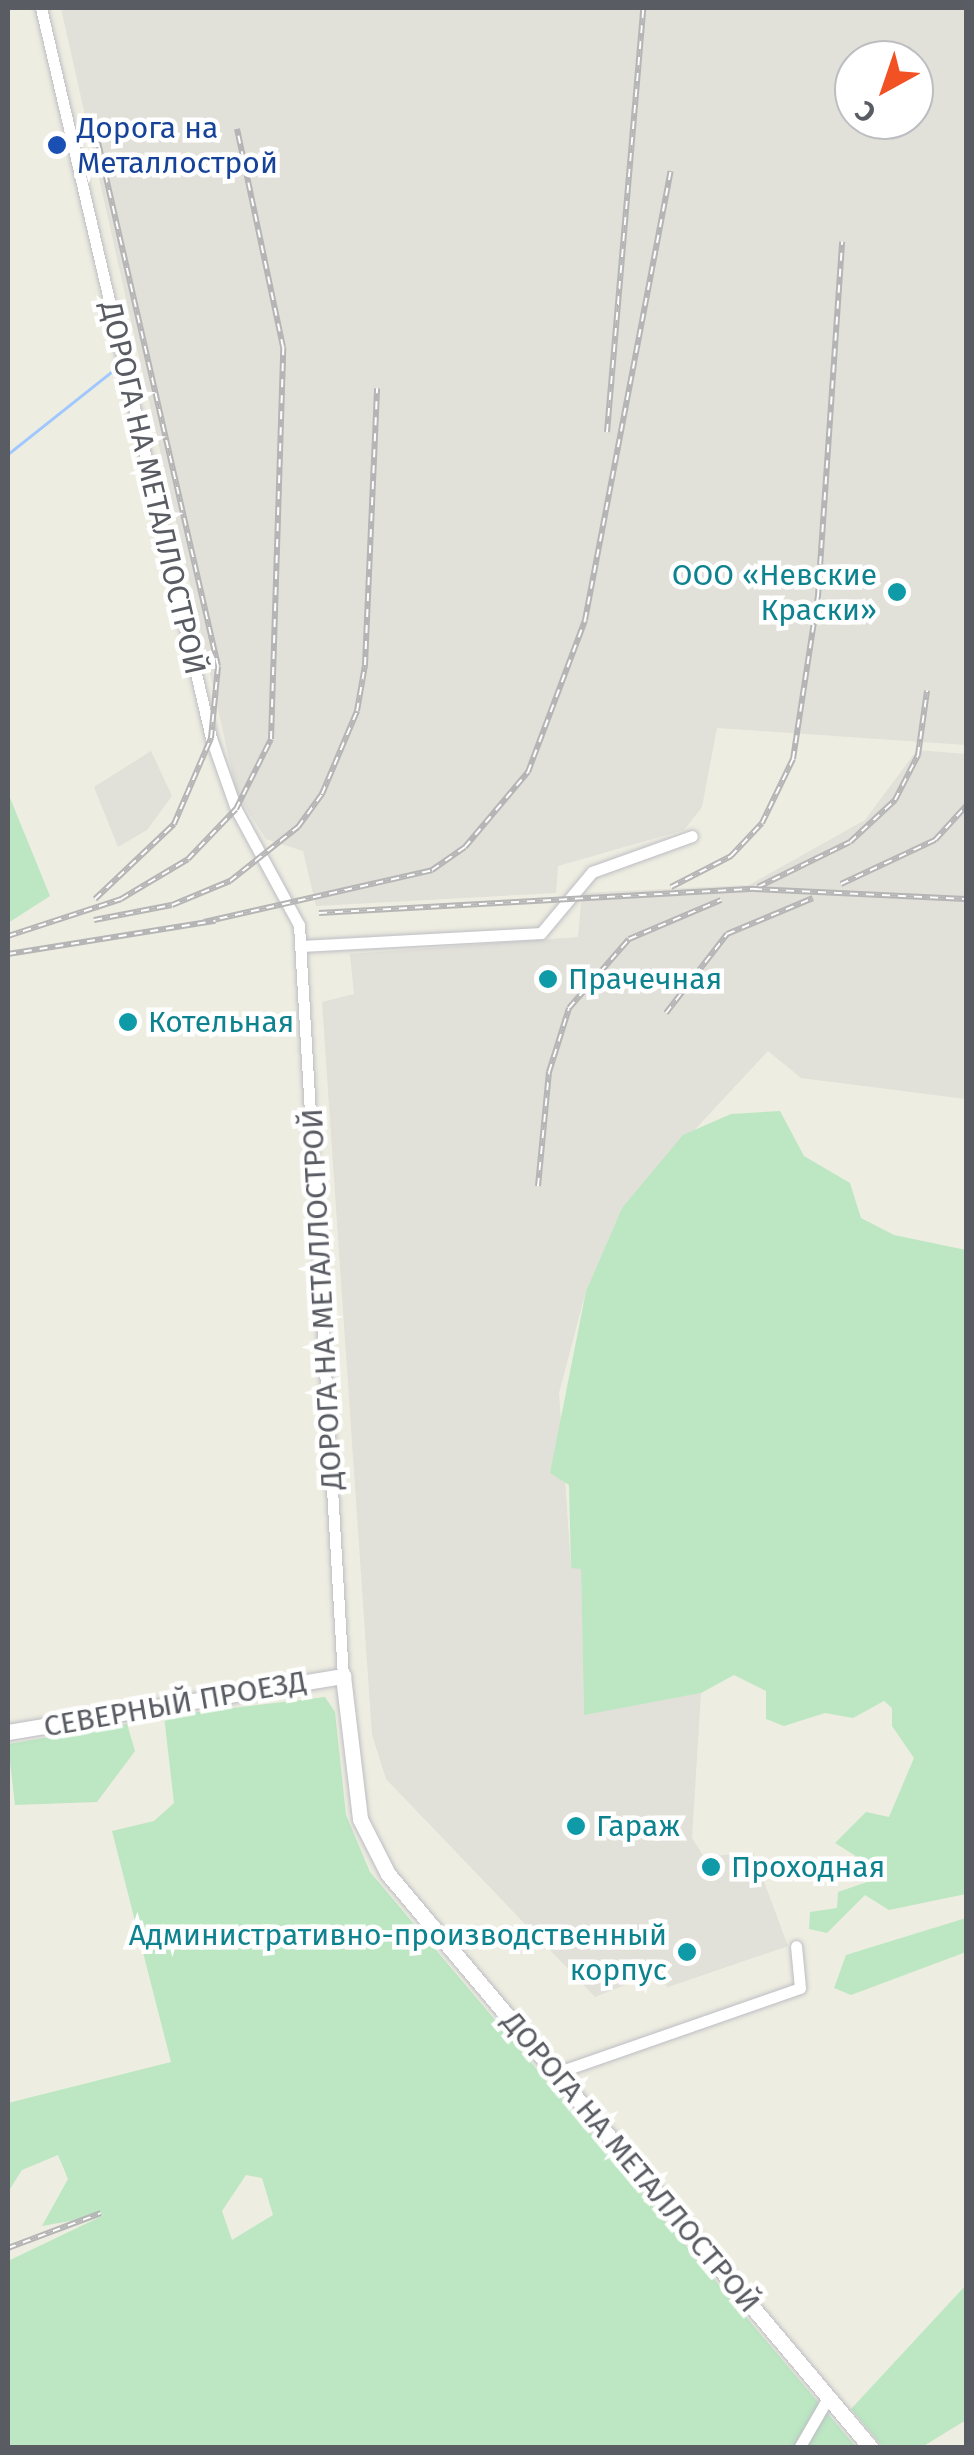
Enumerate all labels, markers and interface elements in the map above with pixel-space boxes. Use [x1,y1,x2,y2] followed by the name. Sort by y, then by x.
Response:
[834,40,934,140] north arrow
[849,94,882,130] text: С
[77,110,278,180] place label: Дорога на Металлострой
[46,134,68,156] marker: Дорога на Металлострой
[93,298,213,678] street label: ДОРОГА НА МЕТАЛЛОСТРОЙ
[672,557,877,628] place label: ООО «Невские Краски»
[886,581,908,603] marker: ООО «Невские Краски»
[568,961,722,997] place label: Прачечная
[537,968,559,990] marker: Прачечная
[148,1004,294,1040] place label: Котельная
[117,1011,139,1033] marker: Котельная
[294,1107,350,1491] street label: ДОРОГА НА МЕТАЛЛОСТРОЙ
[41,1663,309,1745] street label: СЕВЕРНЫЙ ПРОЕЗД
[596,1808,680,1844] place label: Гараж
[565,1815,587,1837] marker: Гараж
[731,1849,885,1885] place label: Проходная
[700,1856,722,1878] marker: Проходная
[129,1917,667,1988] place label: Административно-производственный корпус
[676,1941,698,1963] marker: Административно-производственный корпус
[495,2004,767,2320] street label: ДОРОГА НА МЕТАЛЛОСТРОЙ

